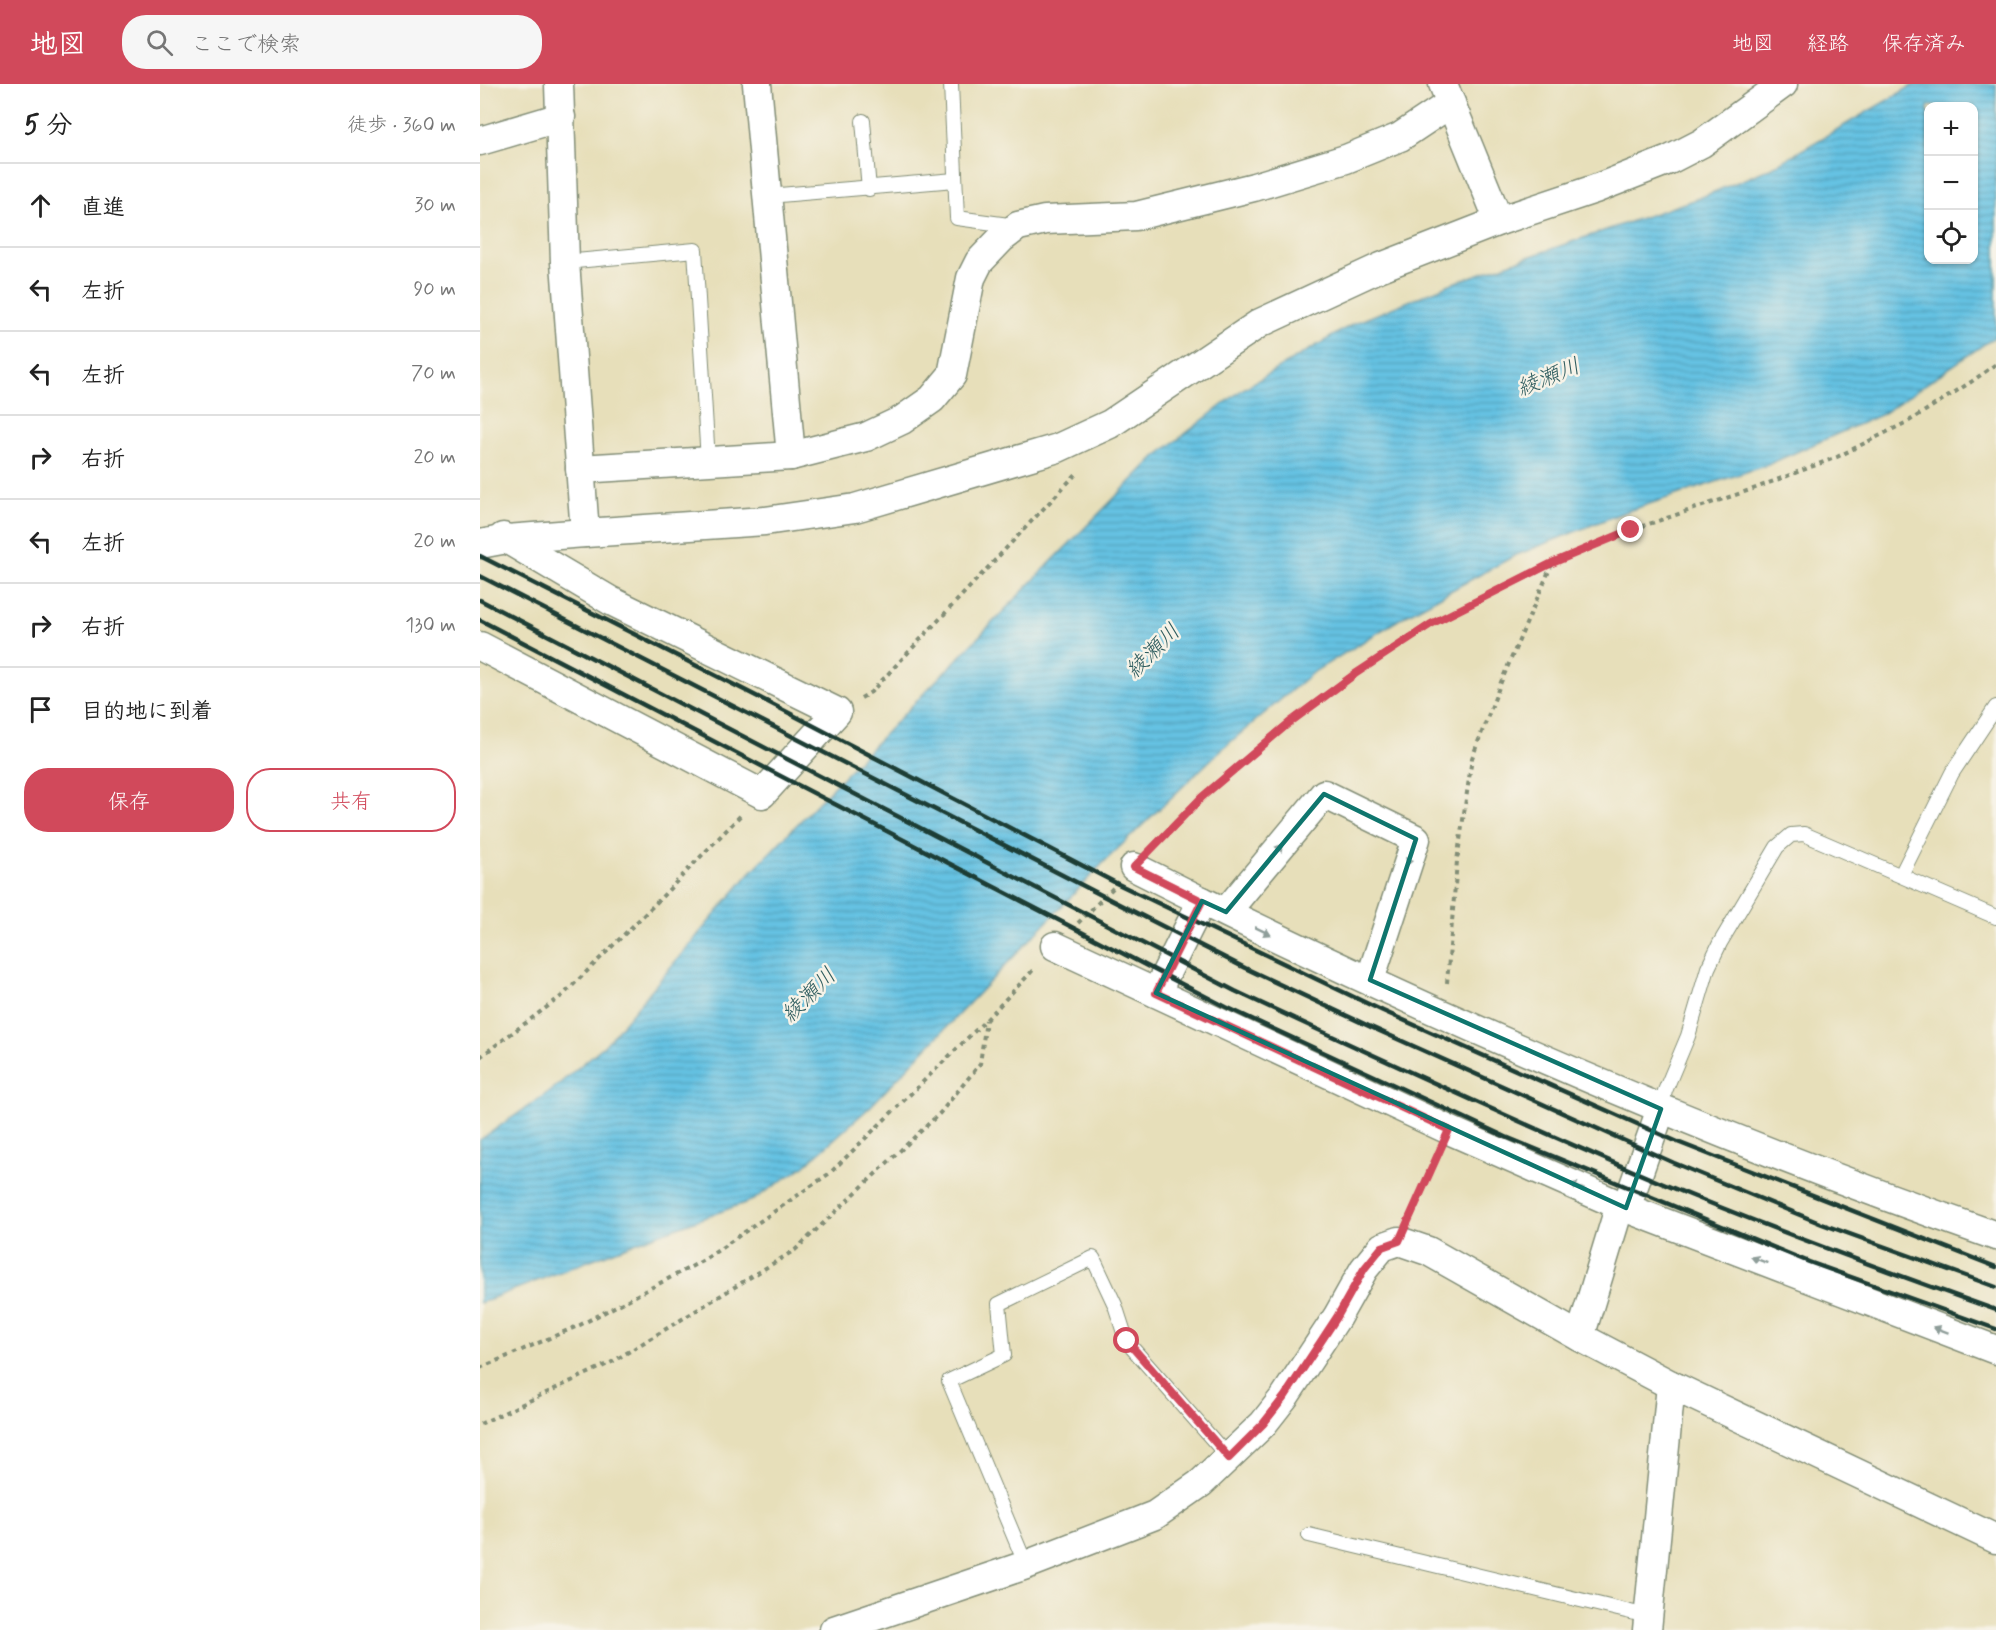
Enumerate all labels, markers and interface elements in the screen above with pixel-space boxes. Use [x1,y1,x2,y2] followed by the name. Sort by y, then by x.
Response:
[122,15,542,69] search box
[143,26,176,59] icon: search
[30,27,86,64] text: 地図
[1732,30,1774,58] text: 地図
[1807,30,1849,58] text: 経路
[1882,30,1966,58] text: 保存済み
[191,31,301,59] text: ここで検索
[1924,102,1978,264] map controls
[1924,102,1978,156] button: +
[24,109,73,143] text: 5 分
[347,112,456,139] text: 徒歩 · 360 m
[1924,156,1978,210] button: −
[24,189,57,222] icon: ahead
[414,192,456,219] text: 30 m
[81,194,125,222] text: 直進
[1924,210,1978,264] button: locate
[24,273,57,306] icon: left
[413,276,456,303] text: 90 m
[81,278,125,306] text: 左折
[1513,353,1585,403] water label: 綾瀬川
[24,357,57,390] icon: left
[411,360,456,387] text: 70 m
[81,362,125,390] text: 左折
[24,441,57,474] icon: right
[413,444,456,471] text: 20 m
[81,446,125,474] text: 右折
[1617,516,1643,542] route end
[24,525,57,558] icon: left
[413,528,456,555] text: 20 m
[81,530,125,558] text: 左折
[24,609,57,642] icon: right
[405,612,456,639] text: 130 m
[81,614,125,642] text: 右折
[1120,618,1187,685] water label: 綾瀬川
[24,693,57,726] icon: arrive
[81,698,213,726] text: 目的地に到着
[24,768,234,832] button: 保存
[246,768,456,832] button: 共有
[1270,843,1283,859] one-way arrow
[1405,848,1414,866] one-way arrow
[1254,926,1271,935] one-way arrow
[776,962,843,1029] water label: 綾瀬川
[1569,1182,1587,1192] one-way arrow
[1750,1255,1768,1264] one-way arrow
[1932,1325,1950,1334] one-way arrow
[1113,1327,1139,1353] route start

